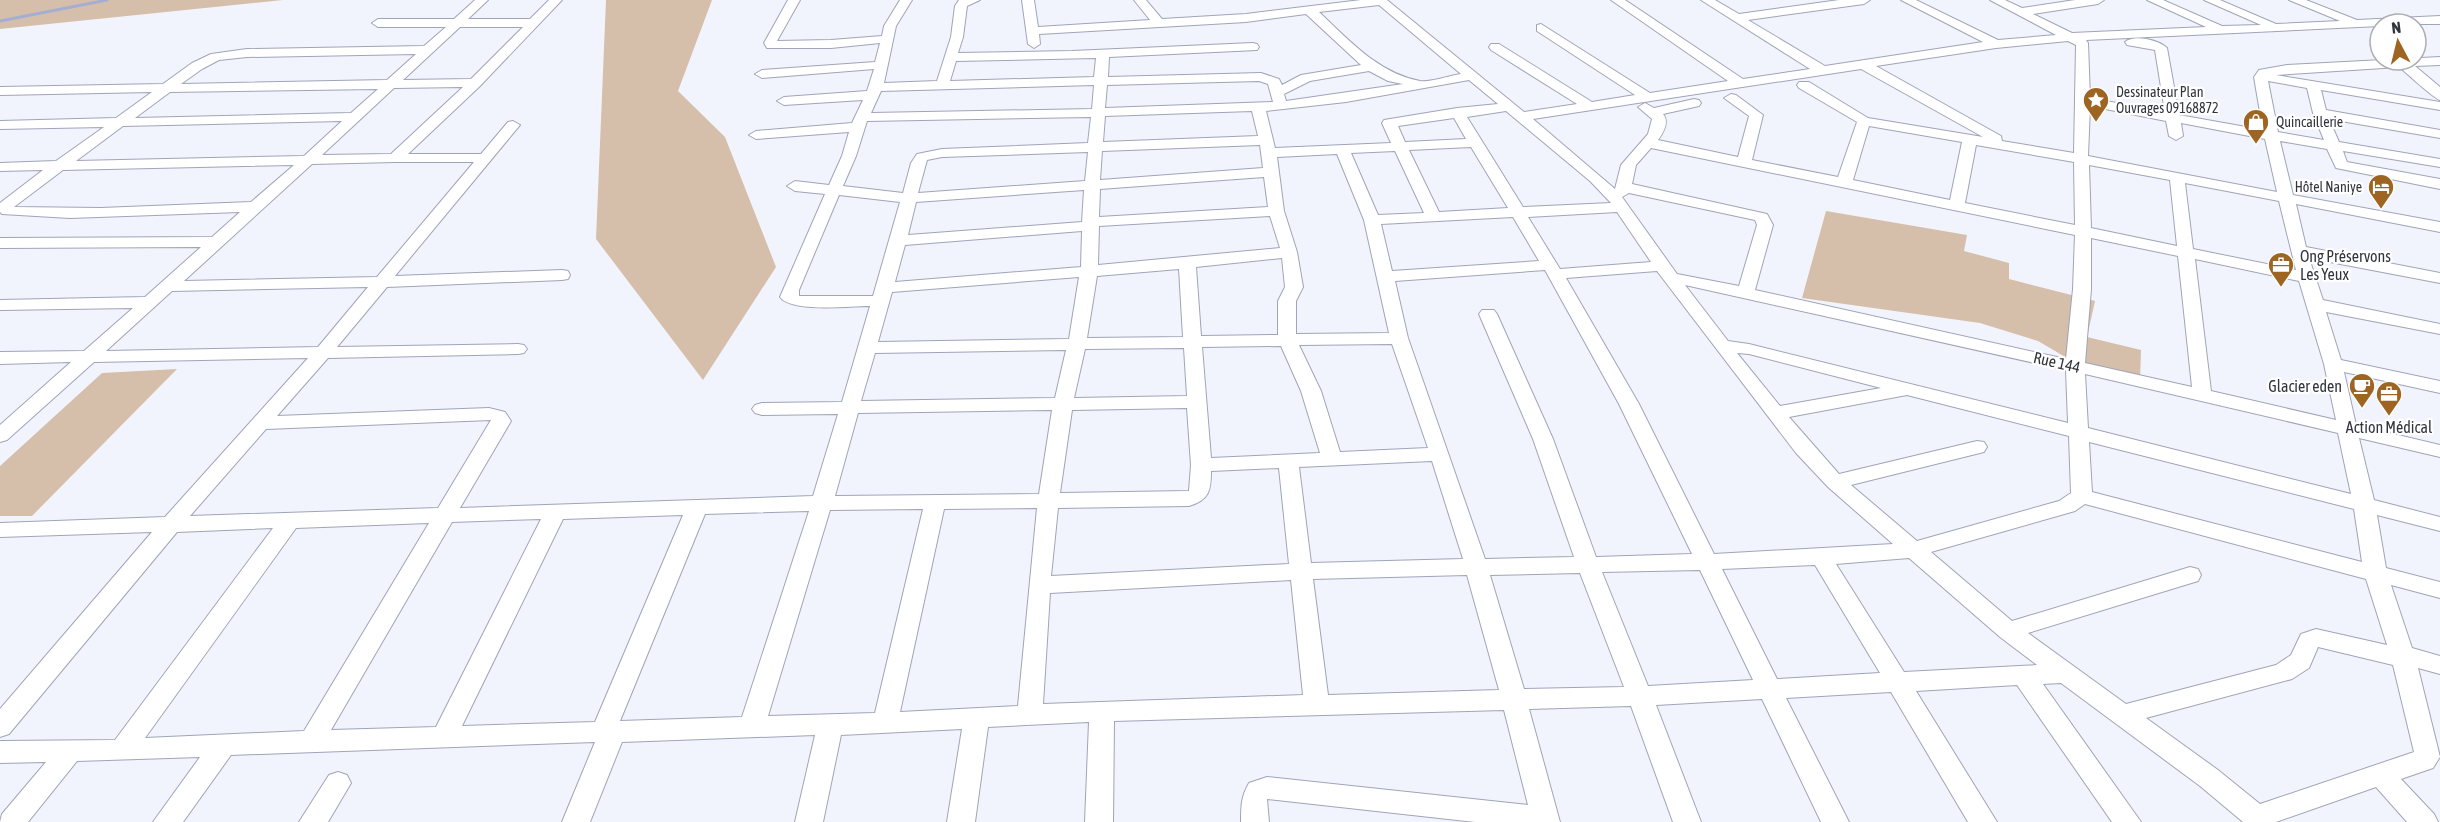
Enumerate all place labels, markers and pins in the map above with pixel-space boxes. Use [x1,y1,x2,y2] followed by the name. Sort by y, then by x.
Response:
[2116,84,2219,116] place label: Dessinateur Plan Ouvrages 09168872
[2081,85,2111,123] place icon: Dessinateur Plan Ouvrages 09168872
[2241,107,2271,145] shop icon: Quincaillerie
[2276,114,2343,130] place label: Quincaillerie
[2366,172,2396,210] hotel icon: Hôtel Naniye
[2295,179,2362,195] place label: Hôtel Naniye
[2300,247,2391,283] place label: Ong Préservons Les Yeux
[2266,250,2296,288] office icon: Ong Préservons Les Yeux
[2347,371,2377,409] cafe icon: Glacier eden
[2268,377,2342,395] place label: Glacier eden
[2374,379,2404,417] office icon: Action Médical
[2346,418,2433,436] place label: Action Médical

